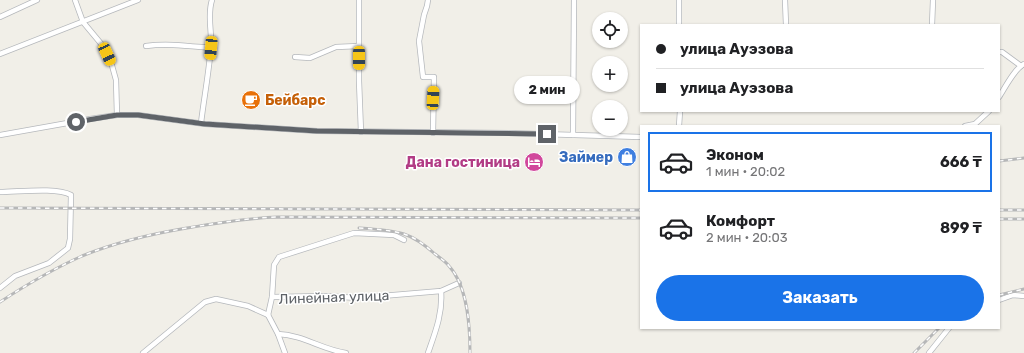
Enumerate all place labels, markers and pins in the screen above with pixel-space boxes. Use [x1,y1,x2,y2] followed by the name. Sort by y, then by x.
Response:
[240,89,262,111] cafe icon: Бейбарс
[265,92,325,109] place label: Бейбарс
[616,146,638,168] shop icon: Займер
[559,149,613,166] place label: Займер
[523,151,545,173] hotel icon: Дана гостиница
[406,154,520,171] place label: Дана гостиница

